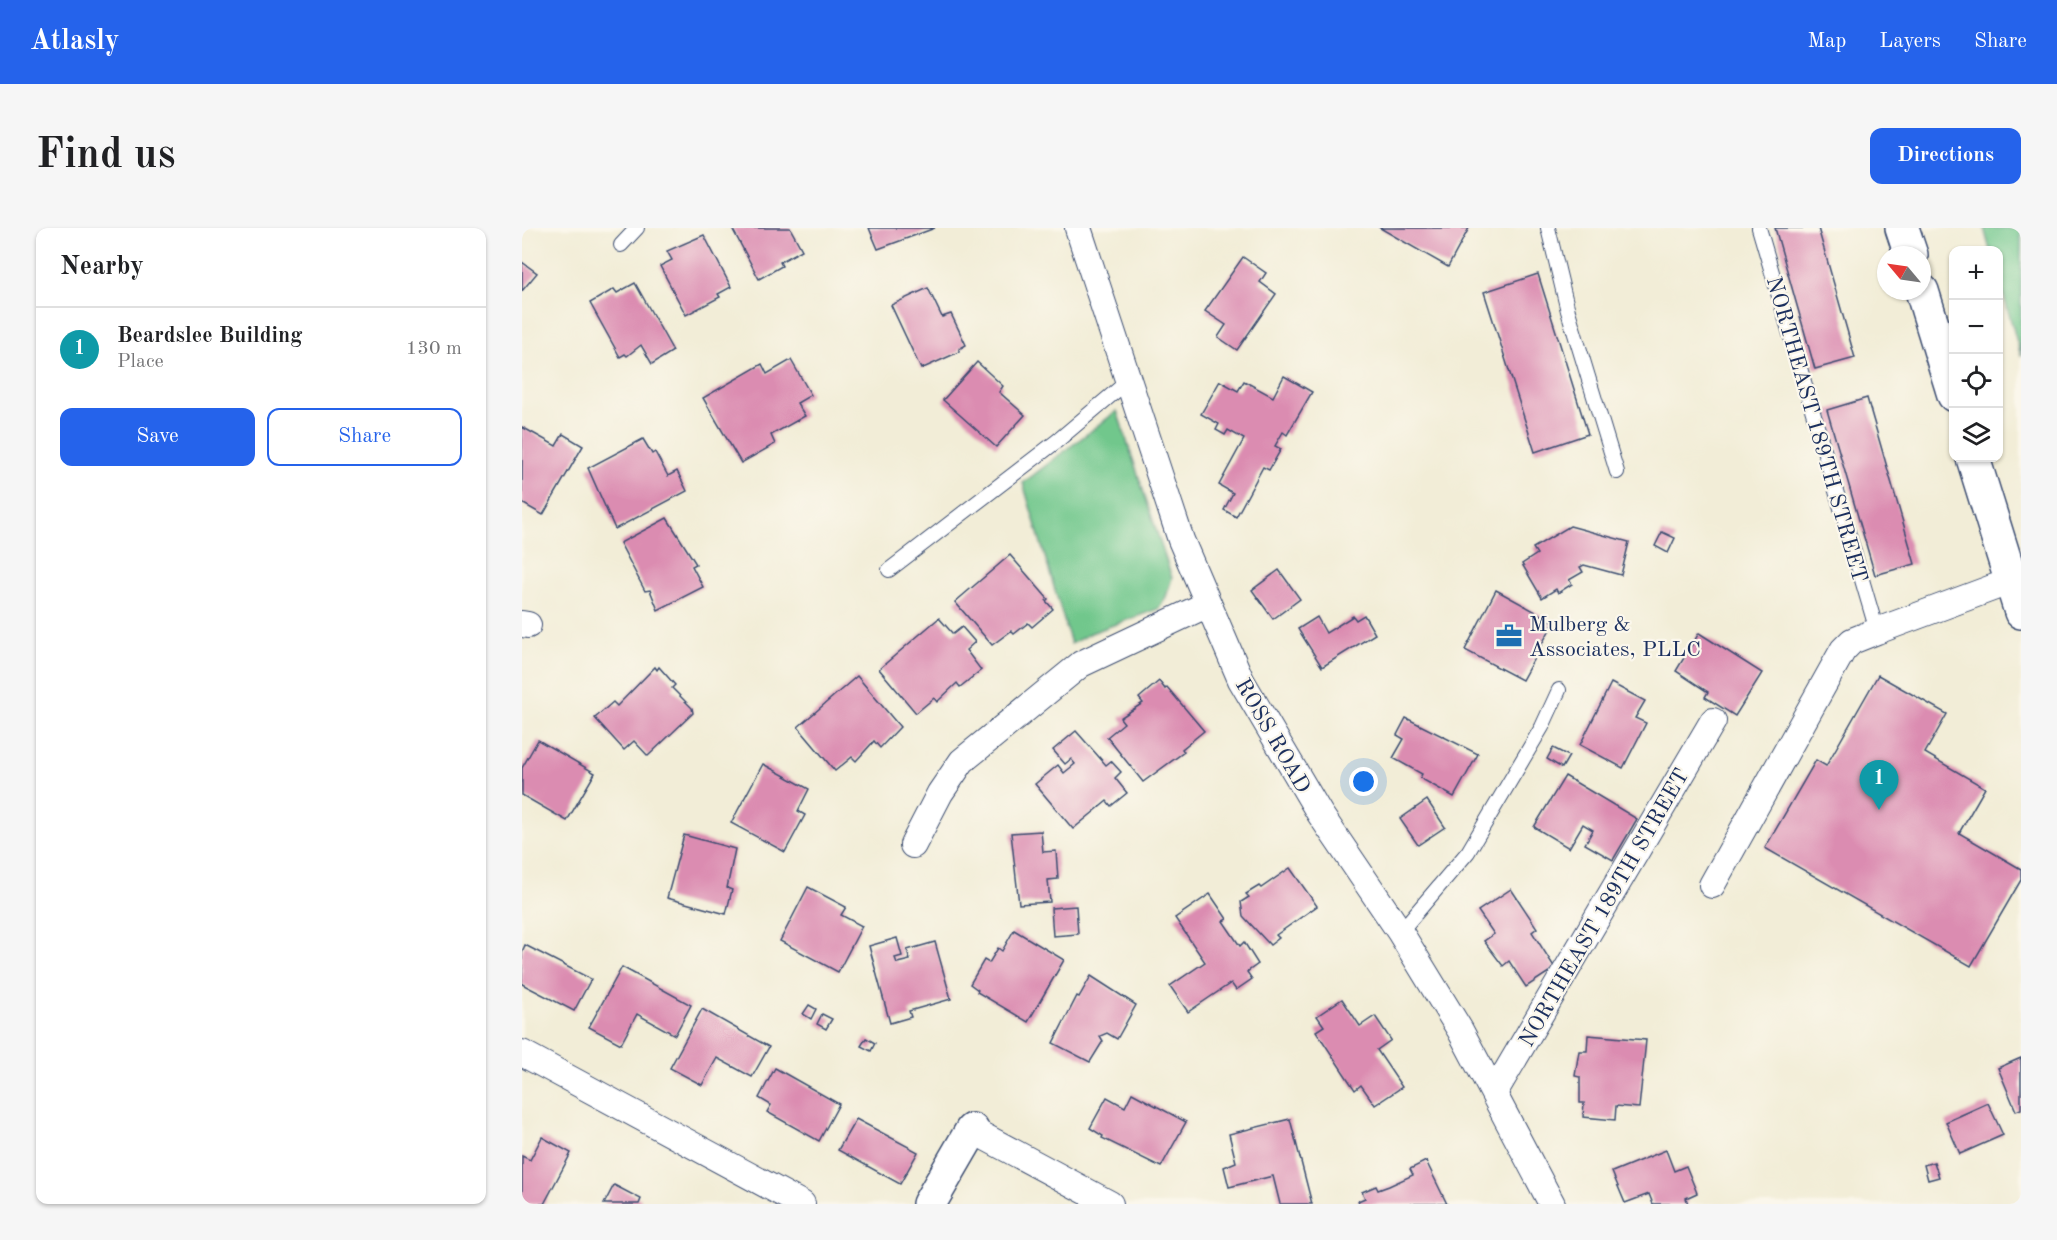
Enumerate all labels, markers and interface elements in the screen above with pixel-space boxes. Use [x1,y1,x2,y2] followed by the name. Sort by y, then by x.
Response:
[30,28,120,56] text: Atlasly
[1807,31,1846,52] text: Map
[1879,31,1941,52] text: Layers
[1974,31,2027,52] text: Share
[1870,128,2021,184] button: Directions
[36,135,175,177] text: Find us
[1877,246,1931,300] north arrow
[1949,246,2003,462] map controls
[1949,246,2003,300] button: +
[60,254,144,280] text: Nearby
[1762,274,1870,585] street label: NORTHEAST 189TH STREET
[1949,300,2003,354] button: −
[117,325,303,347] text: Beardslee Building
[74,339,85,359] text: 1
[406,339,462,359] text: 130 m
[117,352,164,372] text: Place
[1949,354,2003,408] button: locate
[60,408,255,466] button: Save
[267,408,462,466] button: Share
[1949,408,2003,462] button: layers
[1529,614,1701,661] place label: Mulberg & Associates, PLLC
[1494,621,1524,651] office icon: Mulberg & Associates, PLLC
[1231,675,1314,797] street label: ROSS ROAD
[1860,760,1898,810] pin: 1
[1516,765,1694,1051] street label: NORTHEAST 189TH STREET
[1349,767,1378,796] your location

